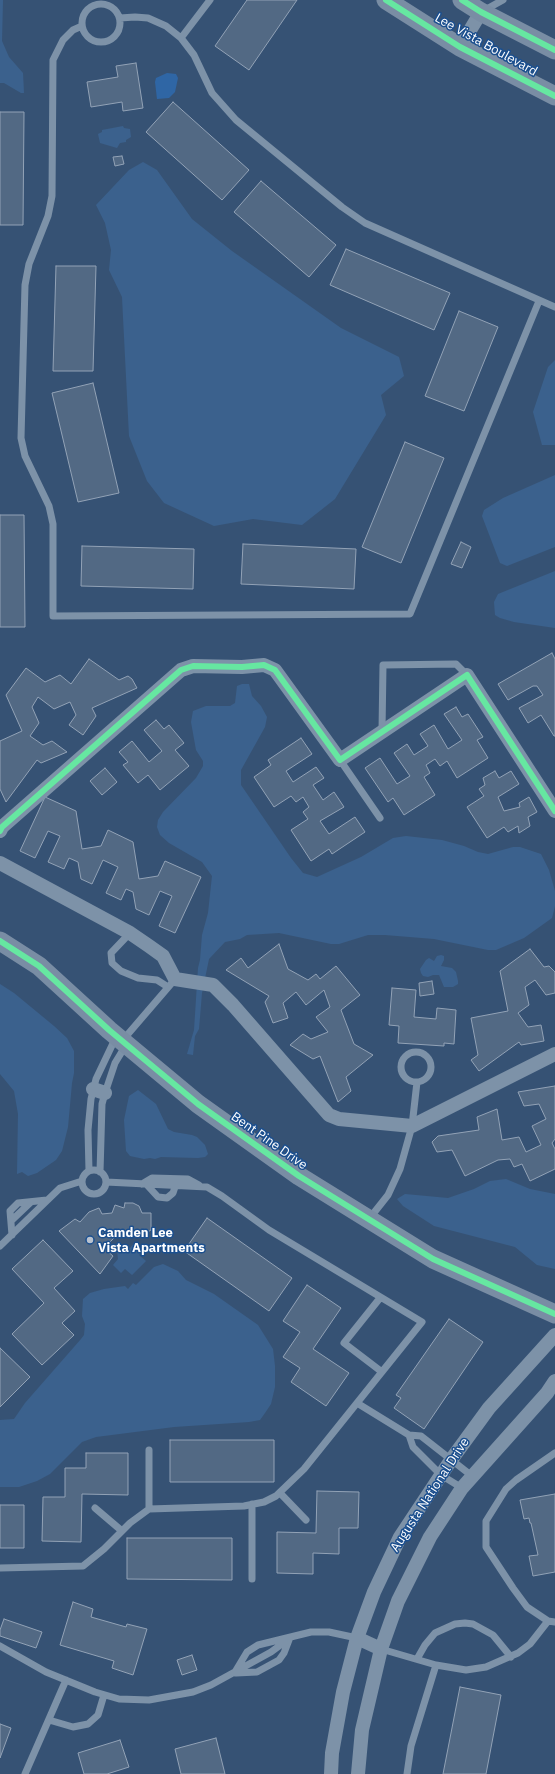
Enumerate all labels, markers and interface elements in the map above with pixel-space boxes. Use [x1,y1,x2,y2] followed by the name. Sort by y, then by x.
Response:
[432,10,540,80] street label: Lee Vista Boulevard
[228,1109,310,1173] street label: Bent Pine Drive
[98,1225,205,1256] place label: Camden Lee Vista Apartments
[85,1235,95,1245] marker: Camden Lee Vista Apartments
[387,1435,473,1555] street label: Augusta National Drive

